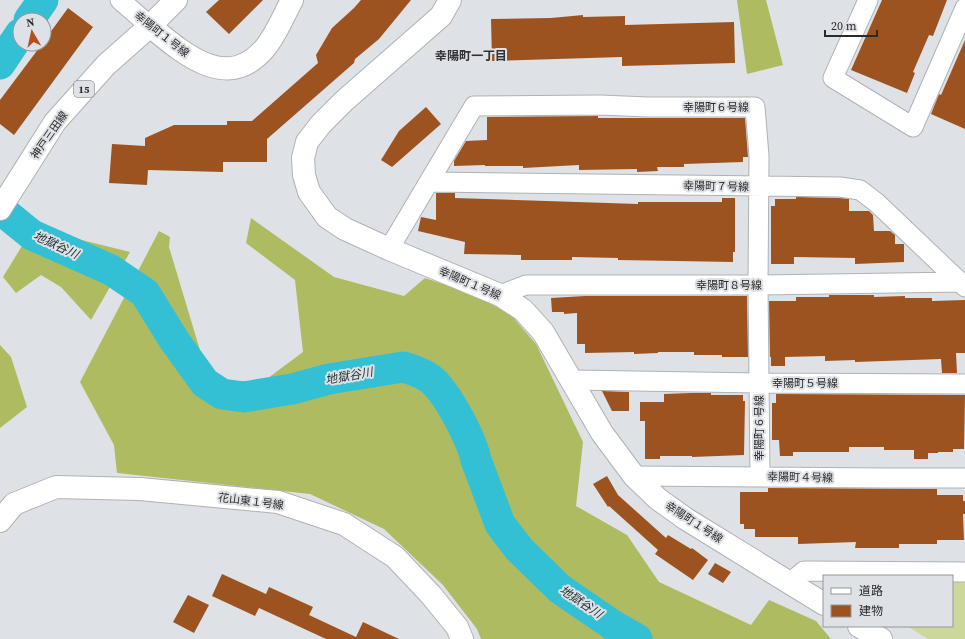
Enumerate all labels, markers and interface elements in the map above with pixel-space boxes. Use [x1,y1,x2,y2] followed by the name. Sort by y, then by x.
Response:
[131,8,192,61] street label: 幸陽町１号線
[12,12,52,52] north arrow
[825,12,877,38] scale bar
[25,15,36,31] text: N
[831,18,857,34] text: 20 m
[435,48,507,64] district label: 幸陽町一丁目
[74,81,94,97] road number: 15
[683,100,749,115] street label: 幸陽町６号線
[27,108,71,162] street label: 神戸三田線
[683,178,749,195] street label: 幸陽町７号線
[31,228,83,263] water label: 地獄谷川
[436,264,503,303] street label: 幸陽町１号線
[696,278,762,293] street label: 幸陽町８号線
[324,364,376,388] water label: 地獄谷川
[772,376,838,391] street label: 幸陽町５号線
[752,395,767,461] street label: 幸陽町６号線
[767,469,833,486] street label: 幸陽町４号線
[217,490,285,513] street label: 花山東１号線
[662,498,725,547] street label: 幸陽町１号線
[823,575,953,627] legend
[557,582,607,623] water label: 地獄谷川
[859,583,883,599] text: 道路
[859,603,883,619] text: 建物

